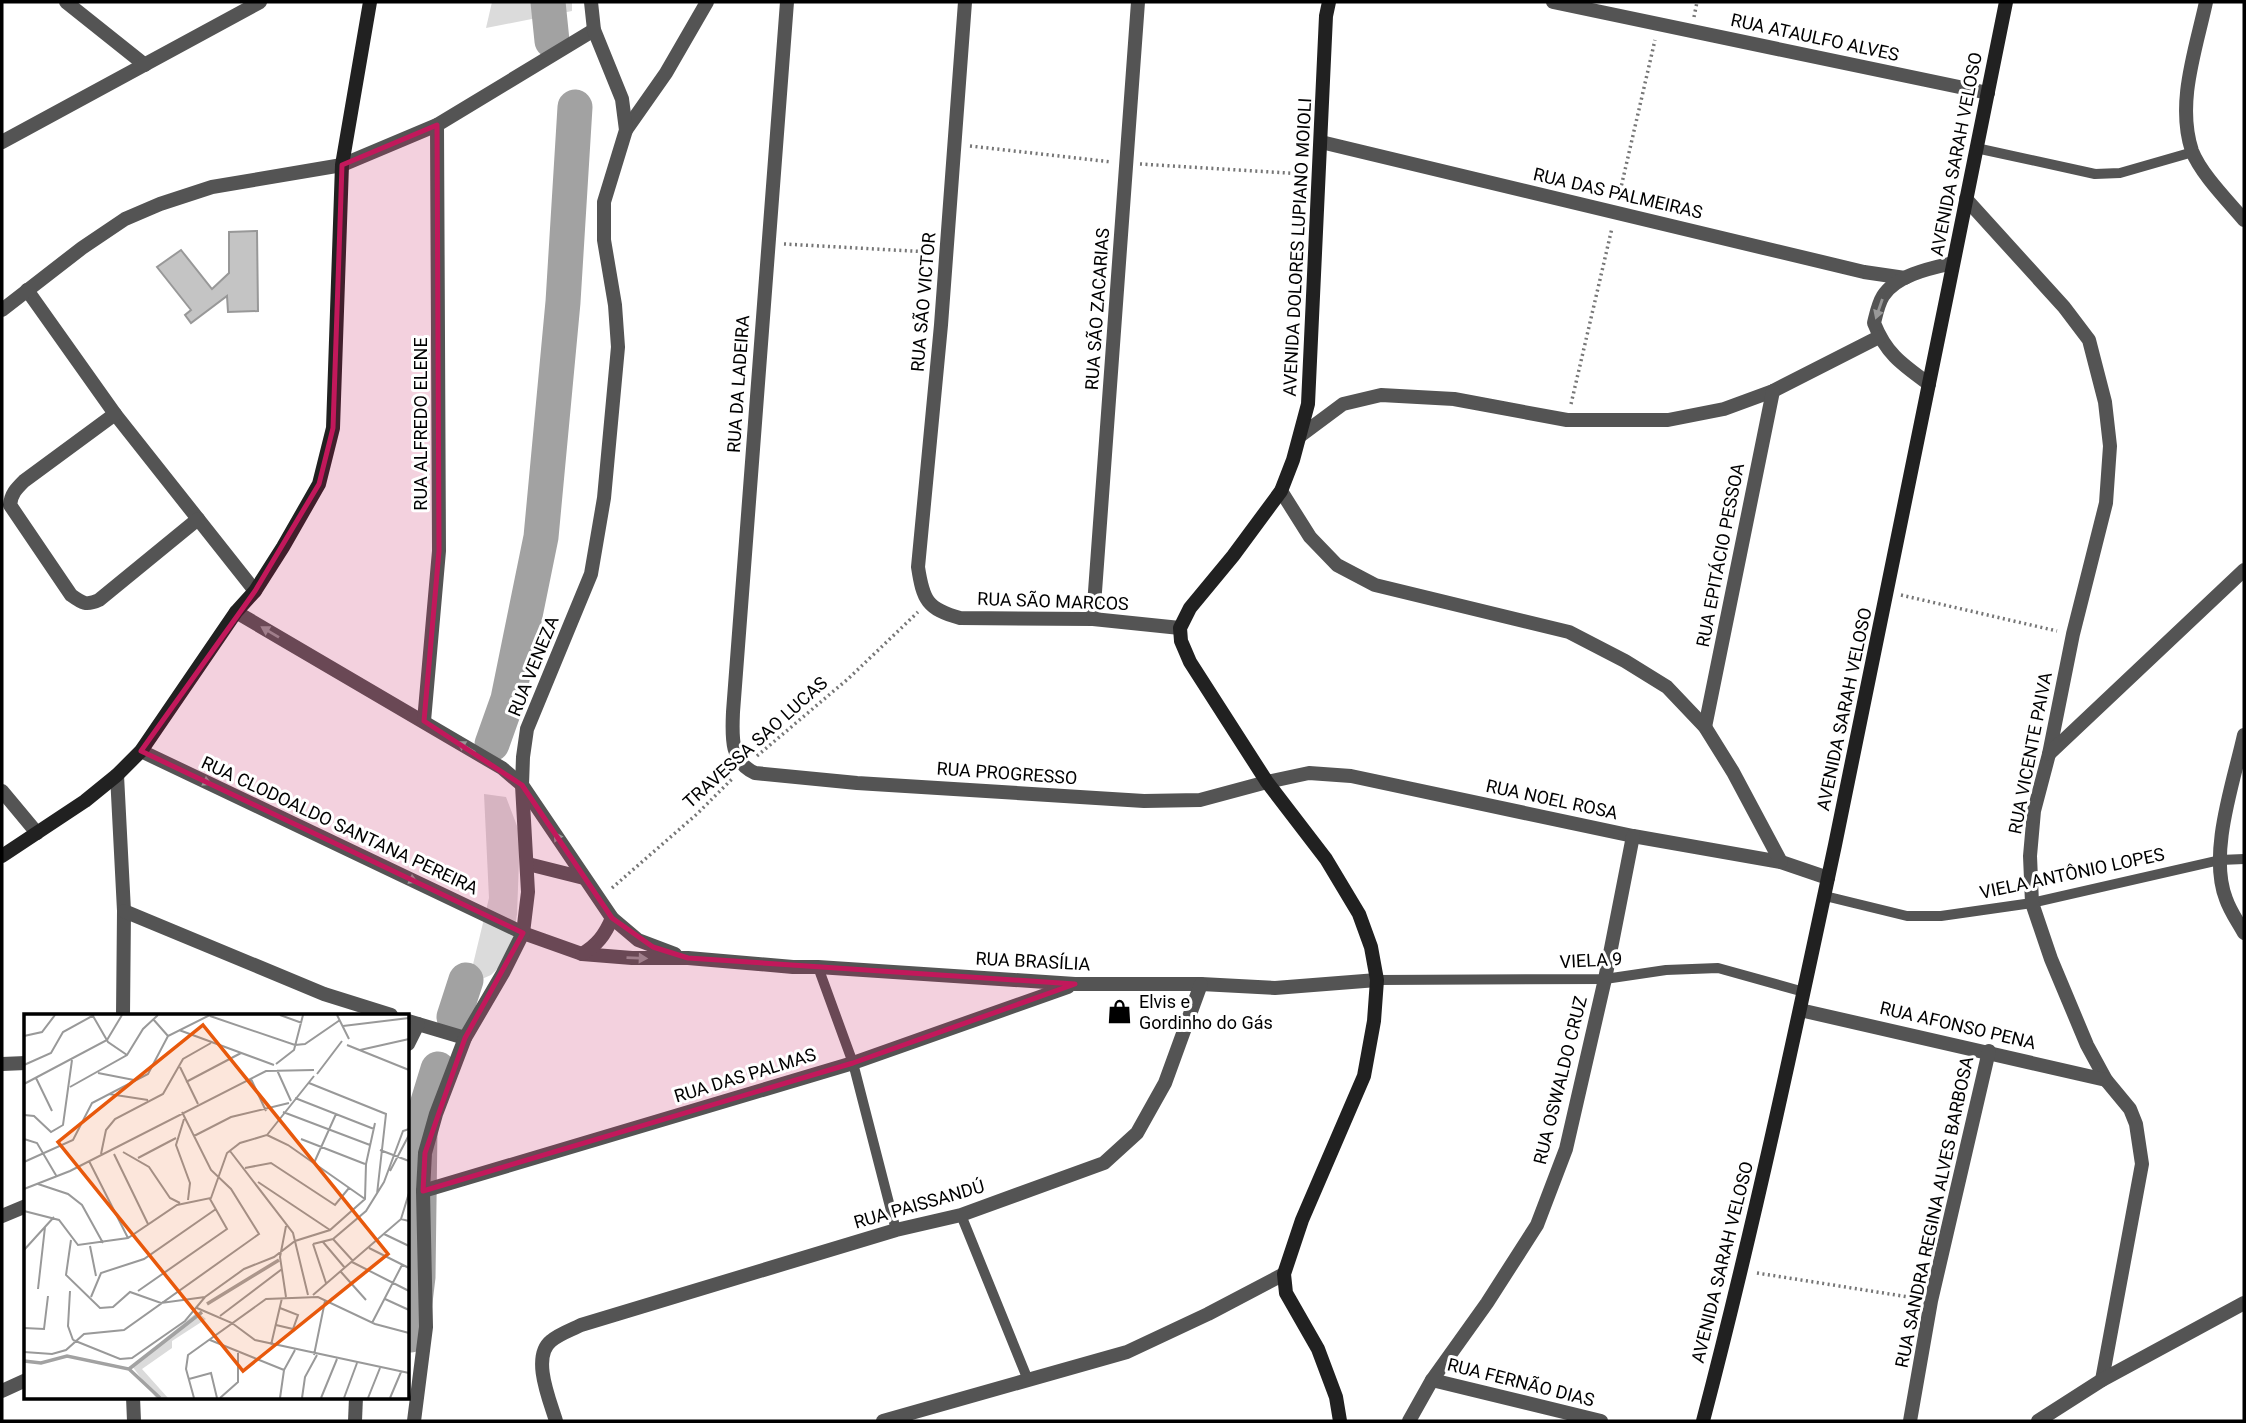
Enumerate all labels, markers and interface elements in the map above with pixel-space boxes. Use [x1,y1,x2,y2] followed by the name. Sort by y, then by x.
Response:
[1729,9,1901,65] street label: RUA ATAULFO ALVES
[1926,50,1986,258] street label: AVENIDA SARAH VELOSO
[1279,97,1315,397] street label: AVENIDA DOLORES LUPIANO MOIOLI
[1531,163,1705,223] street label: RUA DAS PALMEIRAS
[1081,227,1113,391] street label: RUA SÃO ZACARIAS
[906,231,940,373] street label: RUA SÃO VICTOR
[1873,298,1884,319] one-way arrow
[723,314,753,454] street label: RUA DA LADEIRA
[410,337,431,511] street label: RUA ALFREDO ELENE
[1692,461,1748,649] street label: RUA EPITÁCIO PESSOA
[977,588,1129,614] street label: RUA SÃO MARCOS
[1812,606,1876,812] street label: AVENIDA SARAH VELOSO
[503,613,563,719] street label: RUA VENEZA
[260,625,279,638] one-way arrow
[2004,670,2056,836] street label: RUA VICENTE PAIVA
[679,672,831,812] street label: TRAVESSA SAO LUCAS
[456,740,476,753] one-way arrow
[198,752,482,899] street label: RUA CLODOALDO SANTANA PEREIRA
[936,758,1078,788] street label: RUA PROGRESSO
[192,775,213,786] one-way arrow
[1484,775,1620,823] street label: RUA NOEL ROSA
[553,832,567,850] one-way arrow
[1978,843,2167,903] street label: VIELA ANTÔNIO LOPES
[398,873,418,884] one-way arrow
[975,948,1091,975] street label: RUA BRASÍLIA
[1559,948,1623,972] street label: VIELA 9
[626,953,648,964] one-way arrow
[1139,991,1273,1033] place label: Elvis e Gordinho do Gás
[1529,993,1591,1166] street label: RUA OSWALDO CRUZ
[1105,997,1133,1025] shop icon: Elvis e Gordinho do Gás
[1878,997,2038,1053] street label: RUA AFONSO PENA
[24,1014,410,1398] inset map
[672,1043,819,1107] street label: RUA DAS PALMAS
[1891,1054,1977,1370] street label: RUA SANDRA REGINA ALVES BARBOSA
[1687,1159,1757,1365] street label: AVENIDA SARAH VELOSO
[851,1175,987,1233] street label: RUA PAISSANDÚ
[1445,1354,1597,1411] street label: RUA FERNÃO DIAS

